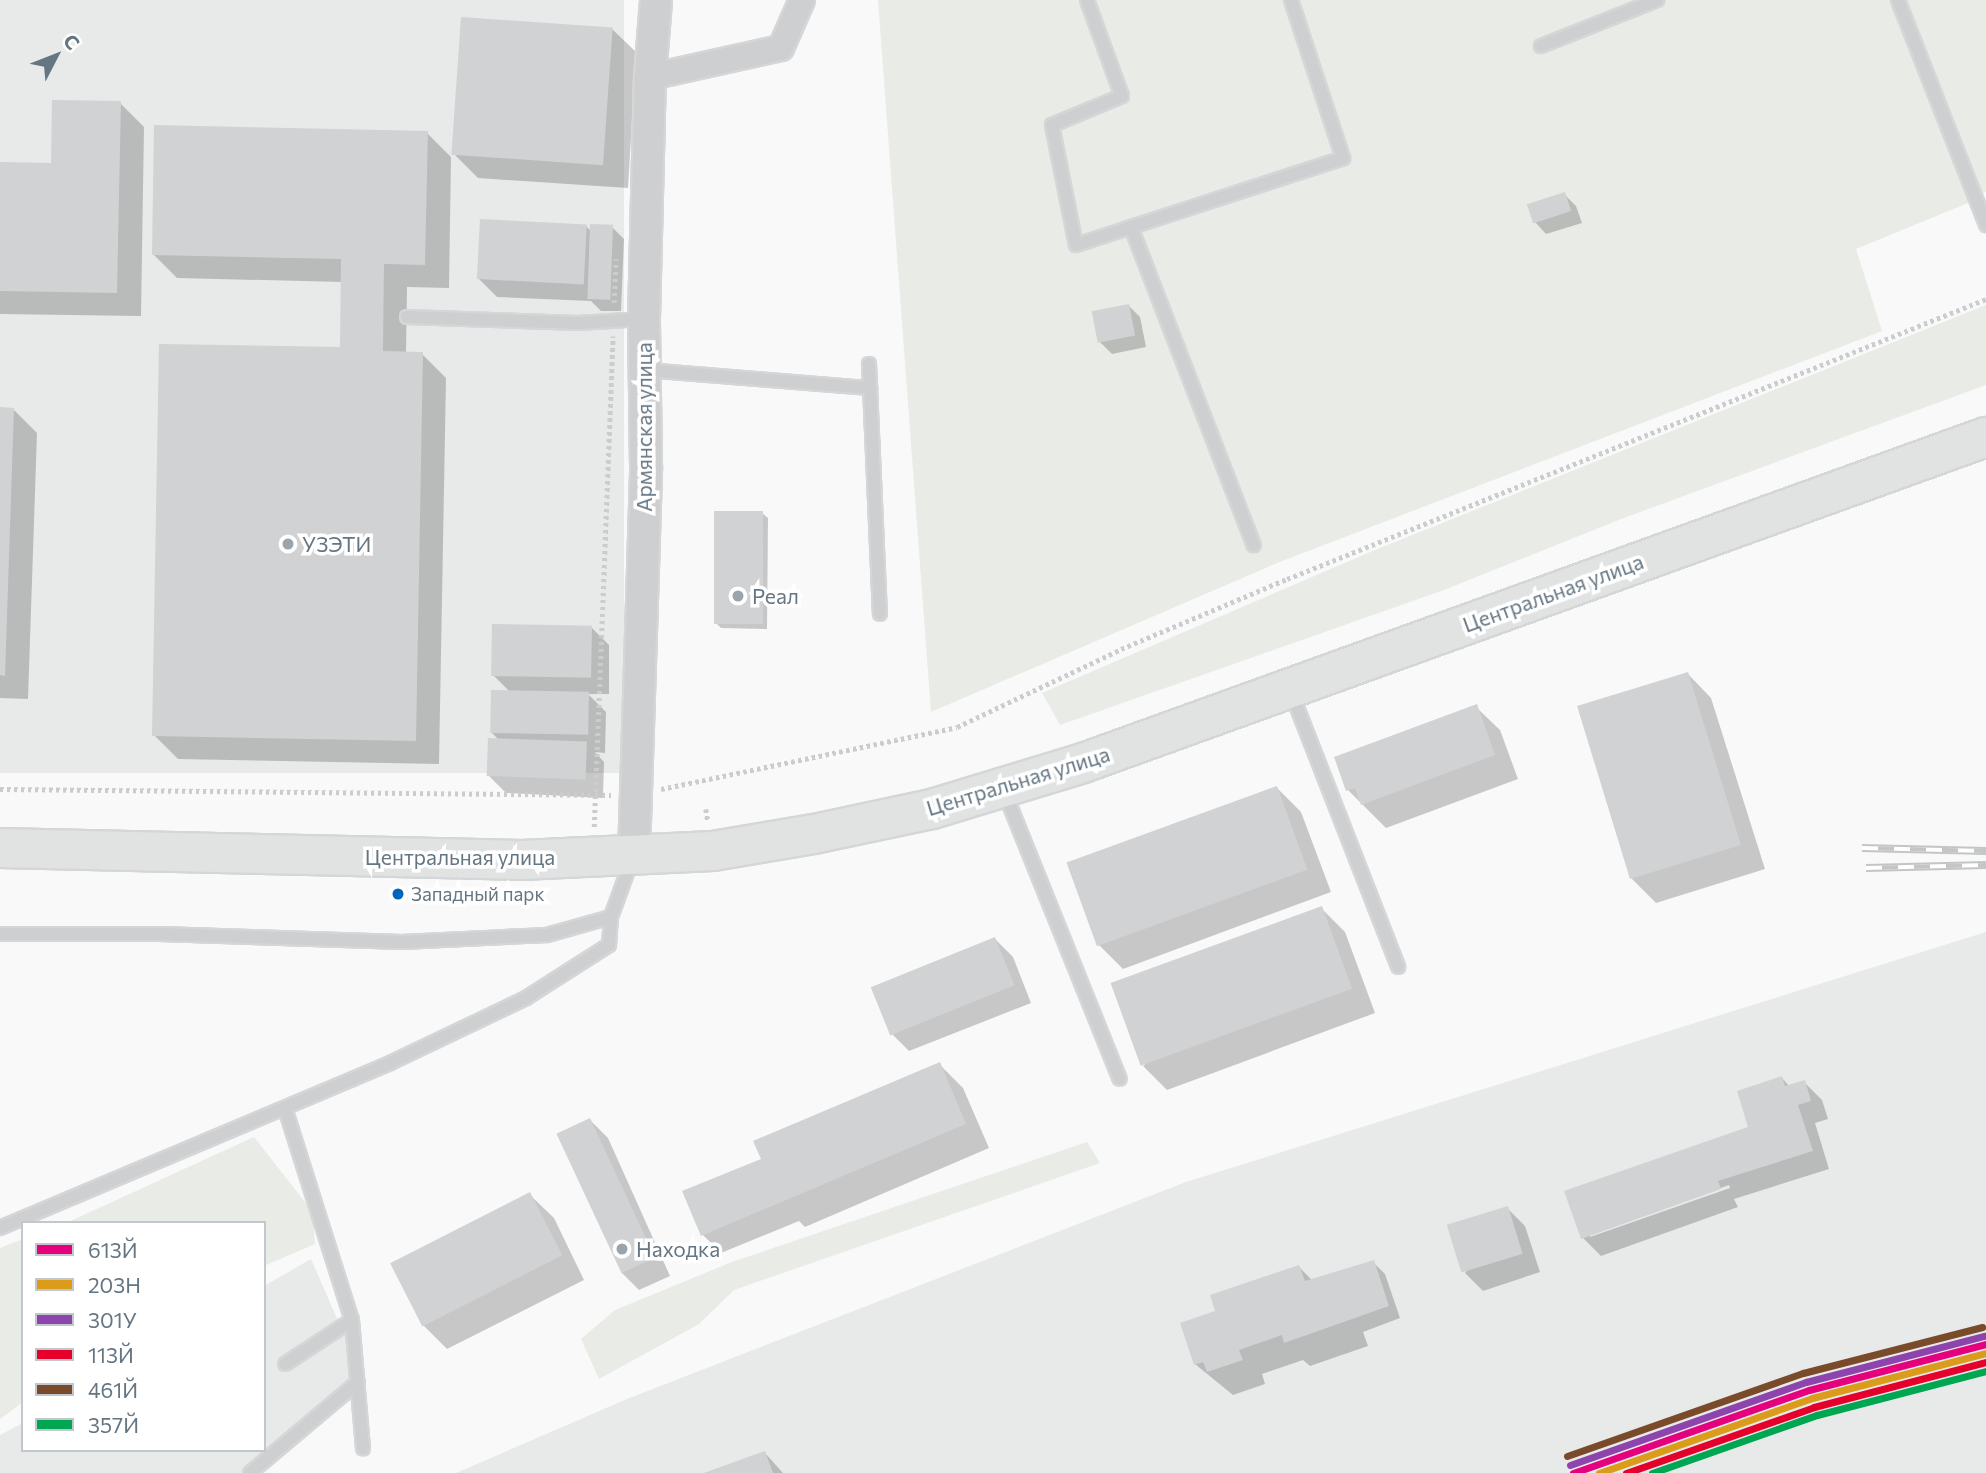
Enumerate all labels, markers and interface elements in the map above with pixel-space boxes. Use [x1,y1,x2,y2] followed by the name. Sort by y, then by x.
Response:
[21,21,91,91] north arrow
[59,29,85,54] text: С
[631,342,657,512] street label: Армянская улица
[302,531,371,557] place label: УЗЭТИ
[280,536,296,552] marker: УЗЭТИ
[1459,549,1647,637] street label: Центральная улица
[752,583,799,609] place label: Реал
[730,588,746,604] marker: Реал
[923,741,1113,821] street label: Центральная улица
[365,844,555,870] street label: Центральная улица
[411,883,545,905] place label: Западный парк
[391,887,405,901] marker: Западный парк
[21,1221,266,1452] legend
[636,1236,720,1262] place label: Находка
[88,1237,138,1262] text: 613Й
[614,1241,630,1257] marker: Находка
[88,1272,141,1297] text: 203Н
[88,1307,137,1332] text: 301У
[88,1342,134,1367] text: 113Й
[88,1377,138,1402] text: 461Й
[88,1412,139,1437] text: 357Й

